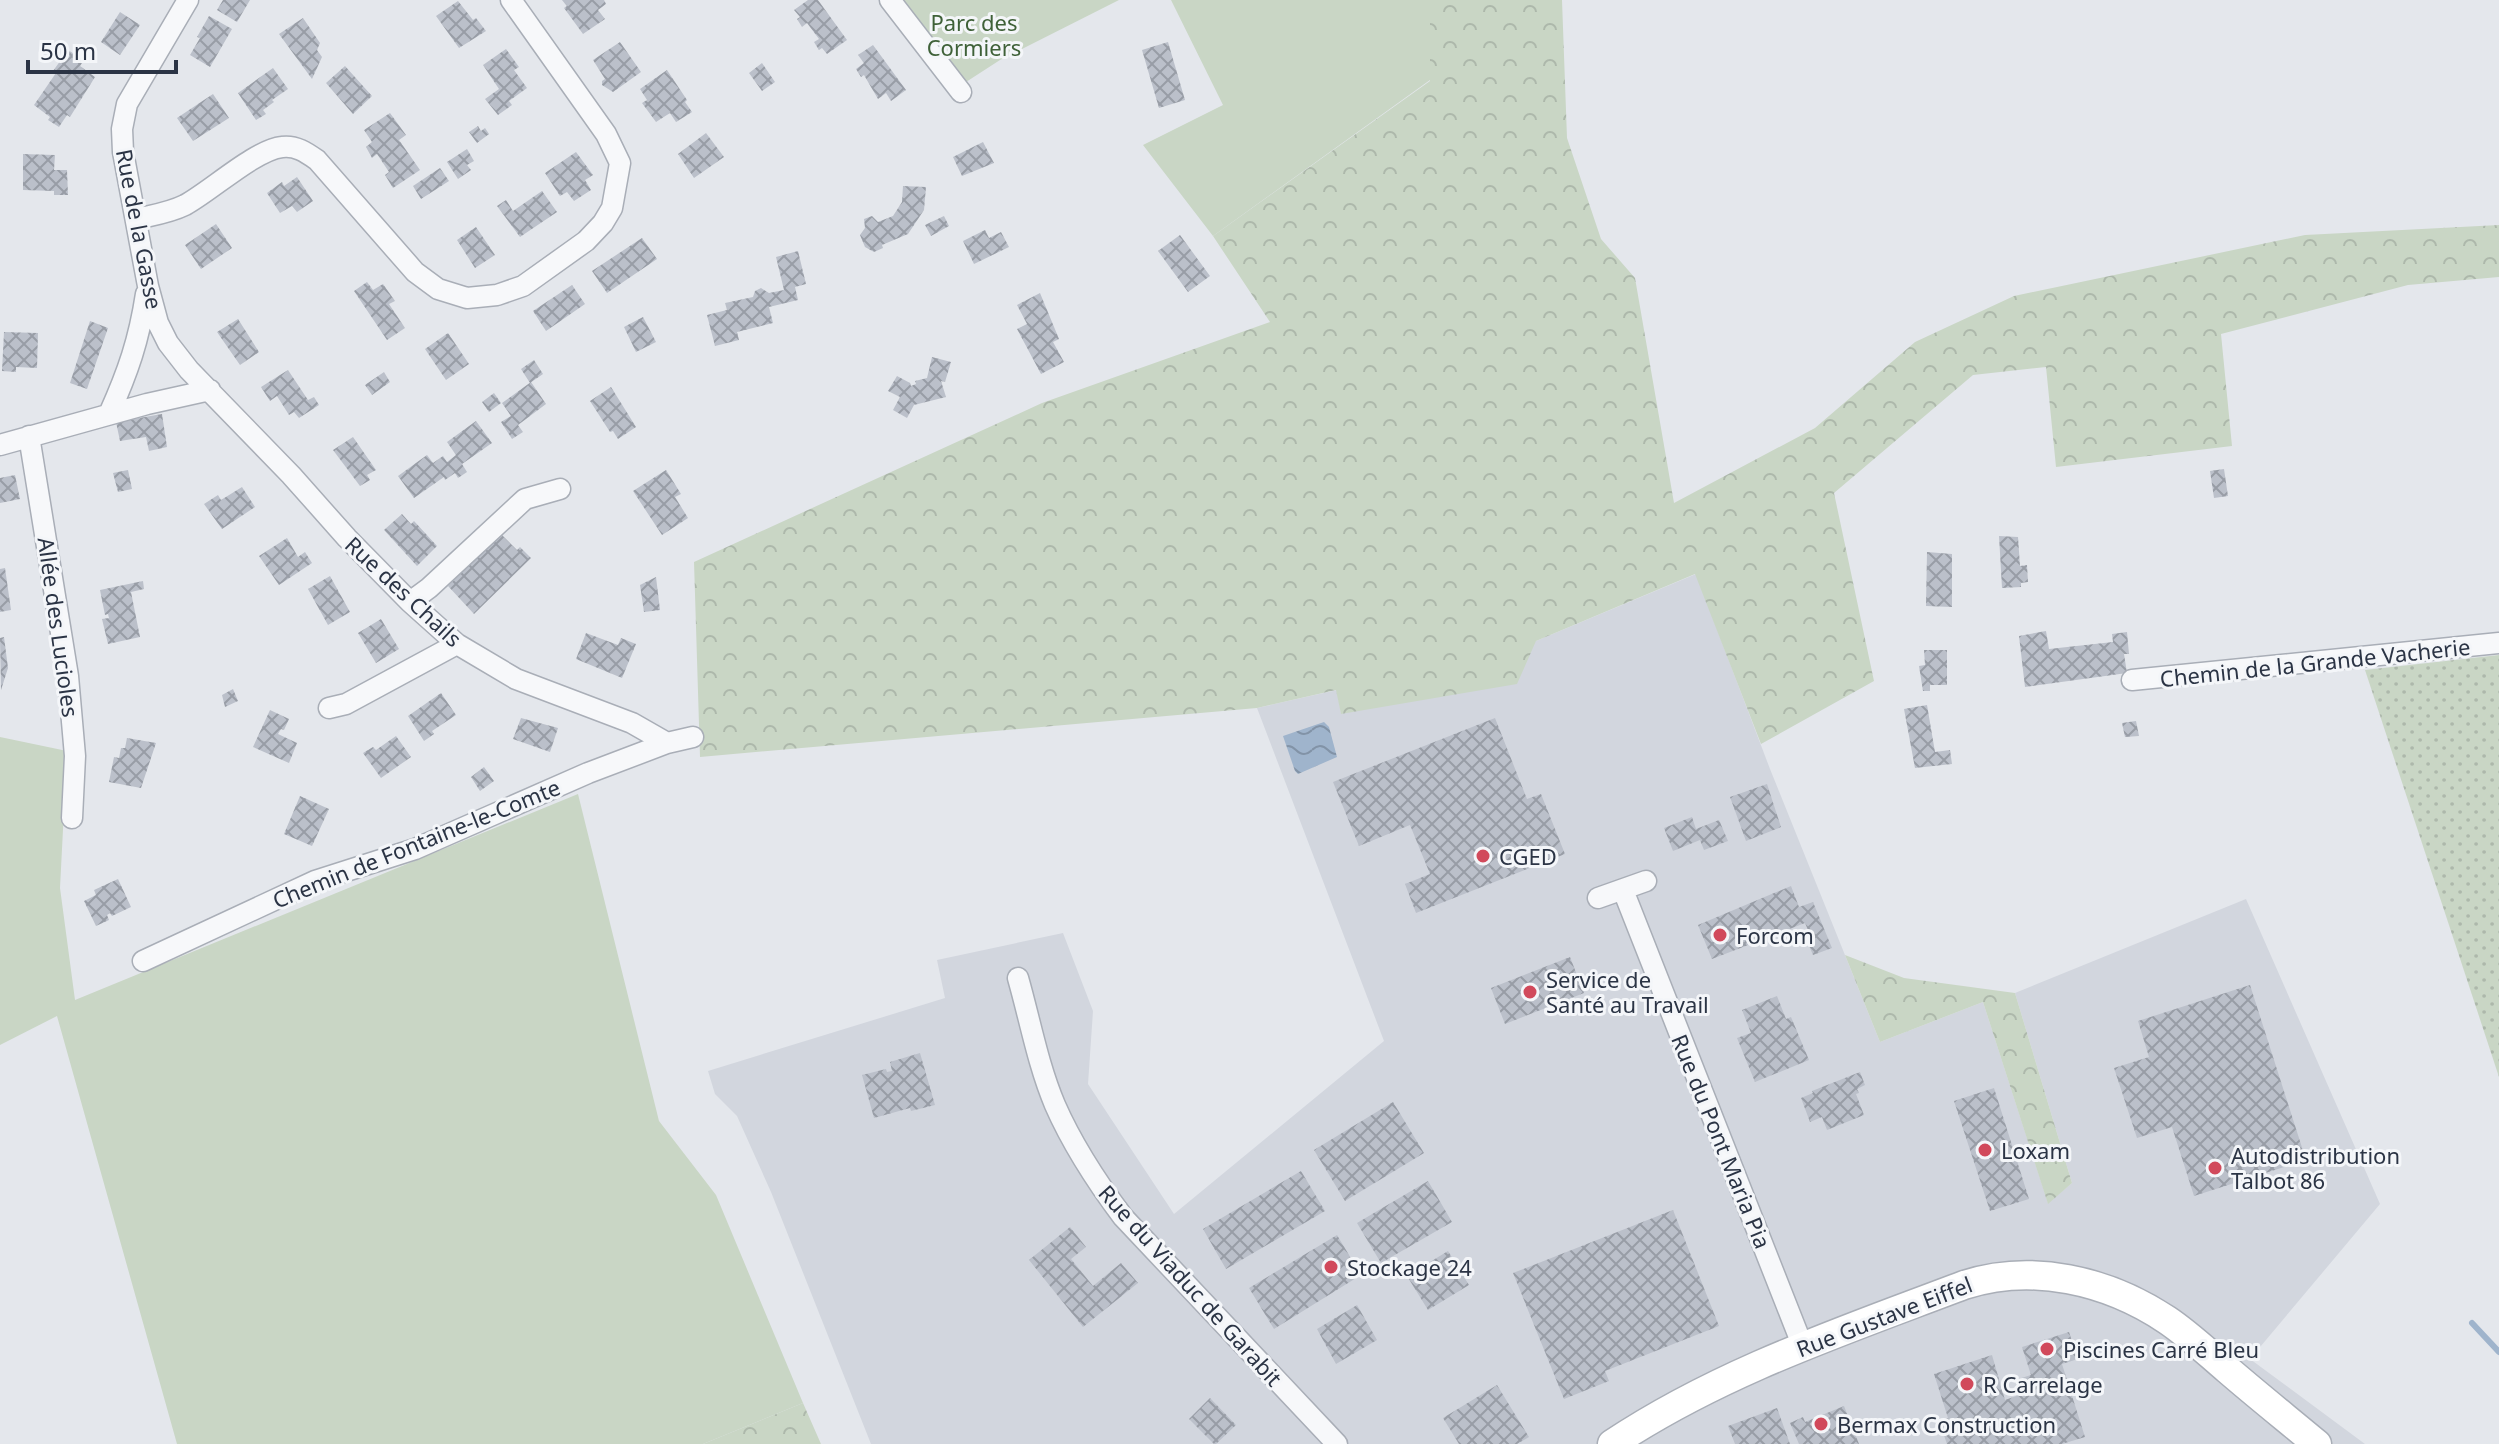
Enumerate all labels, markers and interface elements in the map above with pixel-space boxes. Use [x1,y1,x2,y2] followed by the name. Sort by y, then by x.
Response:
[927,7,1021,62] park label: Parc des Cormiers
[28,24,176,74] scale bar
[40,34,96,67] text: 50 m
[110,146,170,312] street label: Rue de la Gasse
[339,529,469,653] street label: Rue des Chails
[32,535,86,719] street label: Allée des Lucioles
[2158,631,2472,693] street label: Chemin de la Grande Vacherie
[268,771,564,915] street label: Chemin de Fontaine-le-Comte
[1499,841,1557,871] place label: CGED
[1474,847,1492,865] marker: CGED
[1736,920,1814,950] place label: Forcom
[1711,926,1729,944] marker: Forcom
[1546,964,1709,1019] place label: Service de Santé au Travail
[1521,983,1539,1001] marker: Service de Santé au Travail
[1665,1029,1779,1253] street label: Rue du Pont Maria Pia
[2001,1135,2070,1165] place label: Loxam
[2231,1140,2400,1195] place label: Autodistribution Talbot 86
[1976,1141,1994,1159] marker: Loxam
[2206,1159,2224,1177] marker: Autodistribution Talbot 86
[1093,1178,1290,1392] street label: Rue du Viaduc de Garabit
[1347,1252,1472,1282] place label: Stockage 24
[1322,1258,1340,1276] marker: Stockage 24
[1792,1269,1976,1363] street label: Rue Gustave Eiffel
[2063,1334,2259,1364] place label: Piscines Carré Bleu
[2038,1340,2056,1358] marker: Piscines Carré Bleu
[1983,1369,2103,1399] place label: R Carrelage
[1958,1375,1976,1393] marker: R Carrelage
[1837,1409,2056,1439] place label: Bermax Construction
[1812,1415,1830,1433] marker: Bermax Construction

